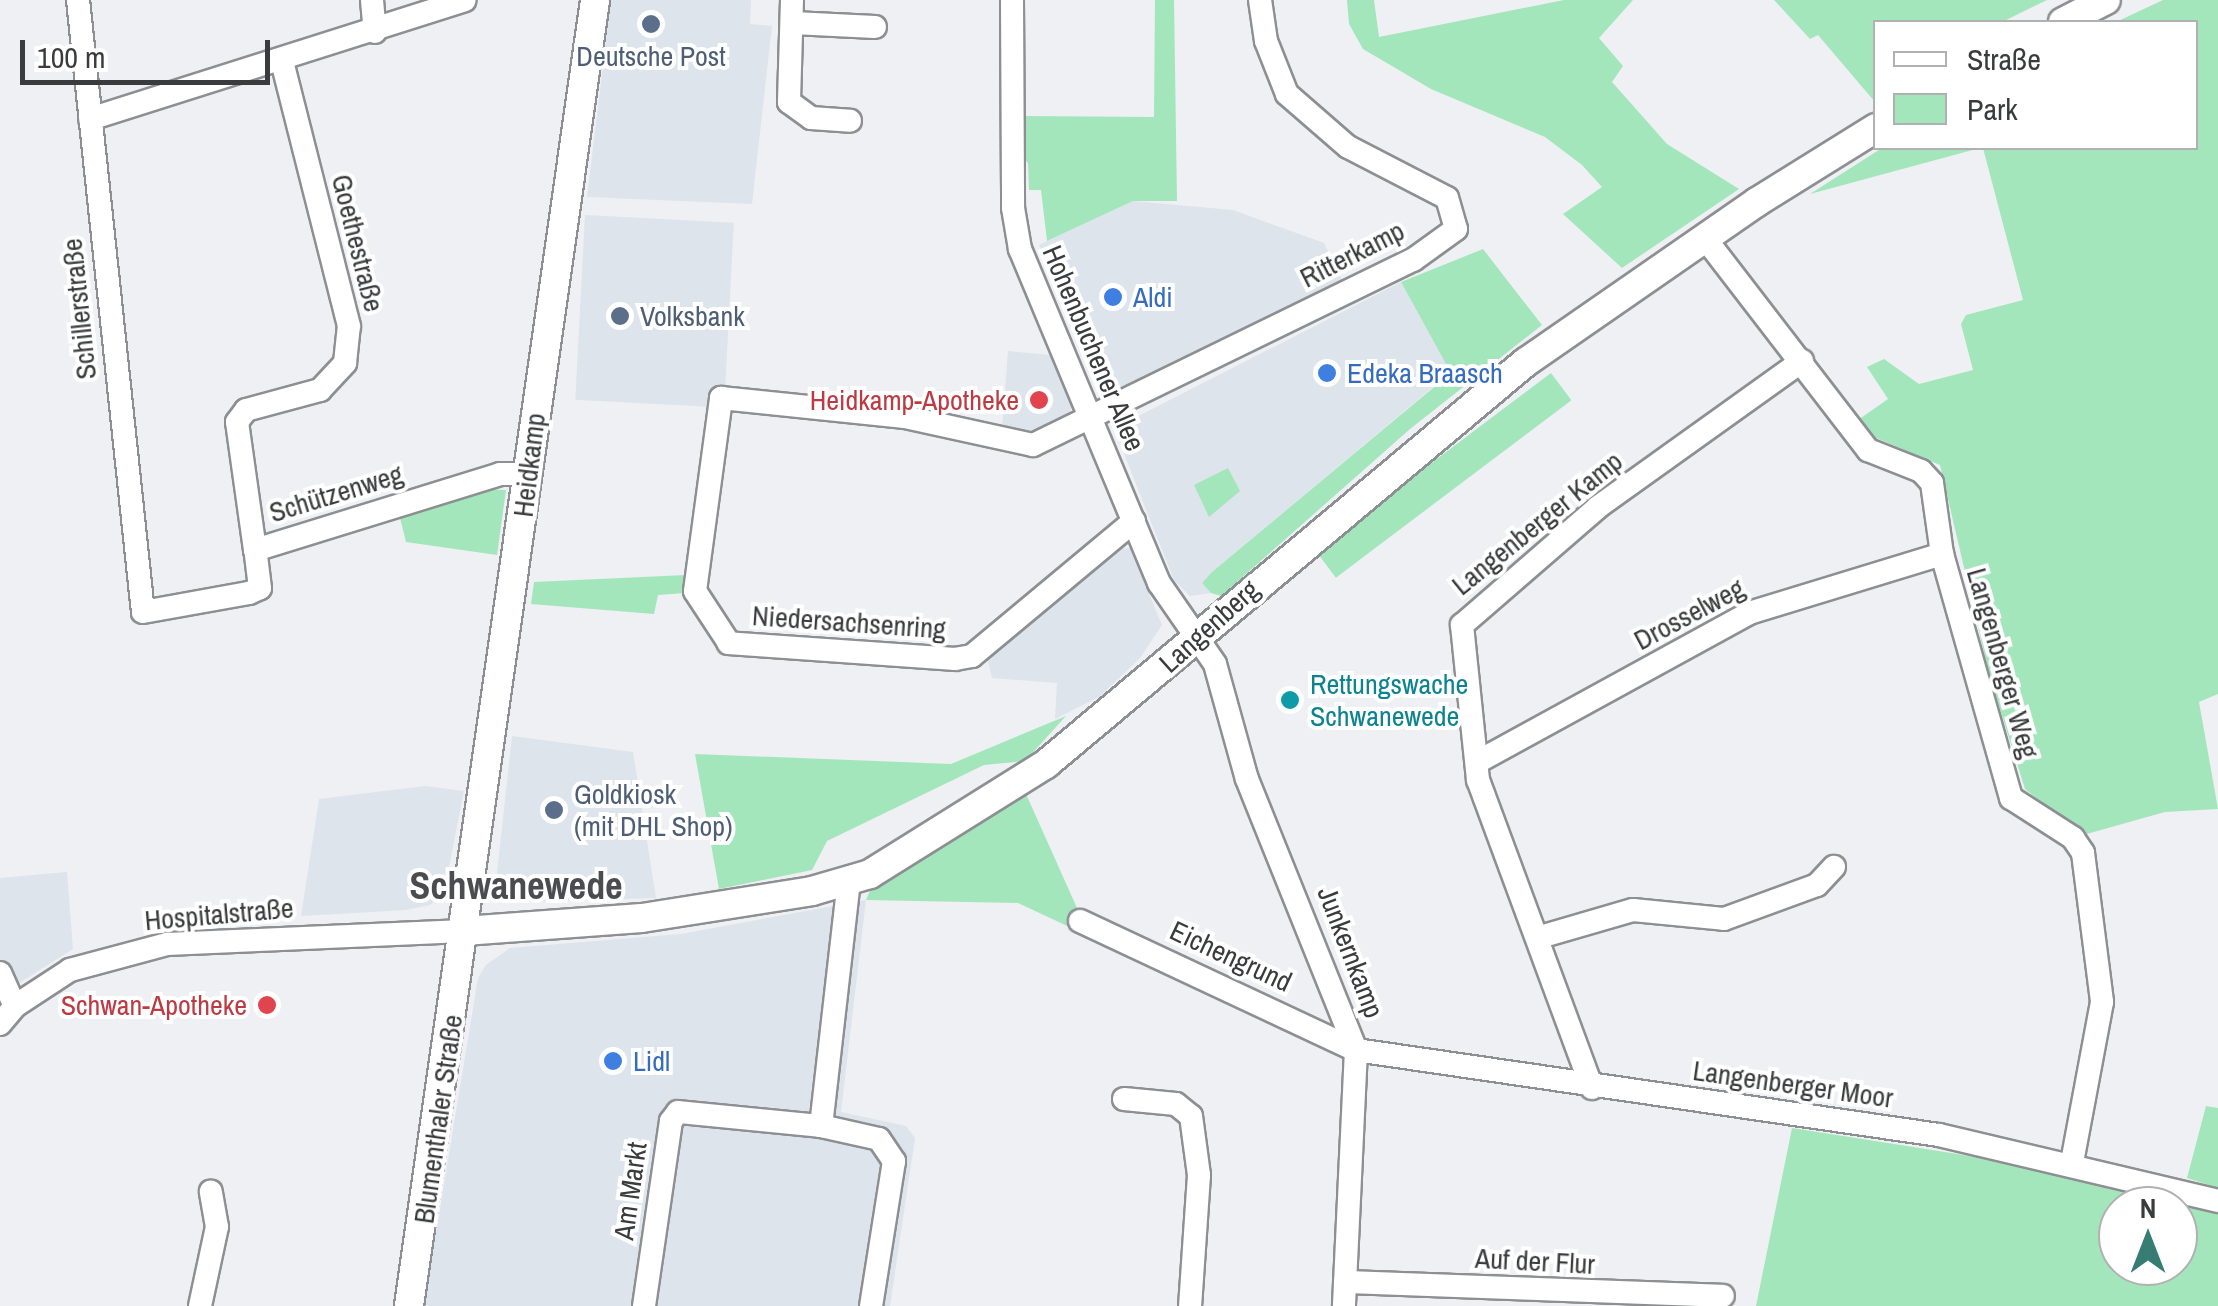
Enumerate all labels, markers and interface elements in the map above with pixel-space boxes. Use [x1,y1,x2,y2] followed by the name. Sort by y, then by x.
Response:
[640,13,662,35] marker: Deutsche Post
[25,20,275,82] scale bar
[1873,20,2198,150] legend
[37,37,105,77] text: 100 m
[576,39,726,73] place label: Deutsche Post
[1967,39,2041,79] text: Straße
[1967,89,2018,129] text: Park
[325,171,391,315] street label: Goethestraße
[1294,214,1410,294] street label: Ritterkamp
[55,237,103,381] street label: Schillerstraße
[1035,240,1153,456] street label: Hohenbuchener Allee
[1133,280,1173,314] place label: Aldi
[1102,286,1124,308] marker: Aldi
[640,299,745,333] place label: Volksbank
[609,305,631,327] marker: Volksbank
[1347,356,1503,390] place label: Edeka Braasch
[1316,362,1338,384] marker: Edeka Braasch
[810,383,1019,417] place label: Heidkamp-Apotheke
[1028,389,1050,411] marker: Heidkamp-Apotheke
[506,411,552,519] street label: Heidkamp
[1445,444,1629,602] street label: Langenberger Kamp
[265,457,407,529] street label: Schützenweg
[1960,564,2046,762] street label: Langenberger Weg
[1628,571,1750,657] street label: Drosselweg
[1152,573,1266,679] street label: Langenberg
[751,598,947,646] street label: Niedersachsenring
[1310,667,1468,733] place label: Rettungswache Schwanewede
[1279,689,1301,711] marker: Rettungswache Schwanewede
[574,777,733,843] place label: Goldkiosk (mit DHL Shop)
[543,799,565,821] marker: Goldkiosk (mit DHL Shop)
[409,863,623,909] district label: Schwanewede
[1311,882,1391,1022] street label: Junkernkamp
[143,891,295,937] street label: Hospitalstraße
[1165,913,1297,999] street label: Eichengrund
[61,988,247,1022] place label: Schwan-Apotheke
[256,994,278,1016] marker: Schwan-Apotheke
[407,1012,469,1226] street label: Blumenthaler Straße
[633,1044,670,1078] place label: Lidl
[602,1050,624,1072] marker: Lidl
[1691,1053,1895,1115] street label: Langenberger Moor
[607,1140,653,1242] street label: Am Markt
[2098,1186,2198,1286] north arrow
[2140,1189,2156,1227] text: N
[1474,1241,1596,1281] street label: Auf der Flur

